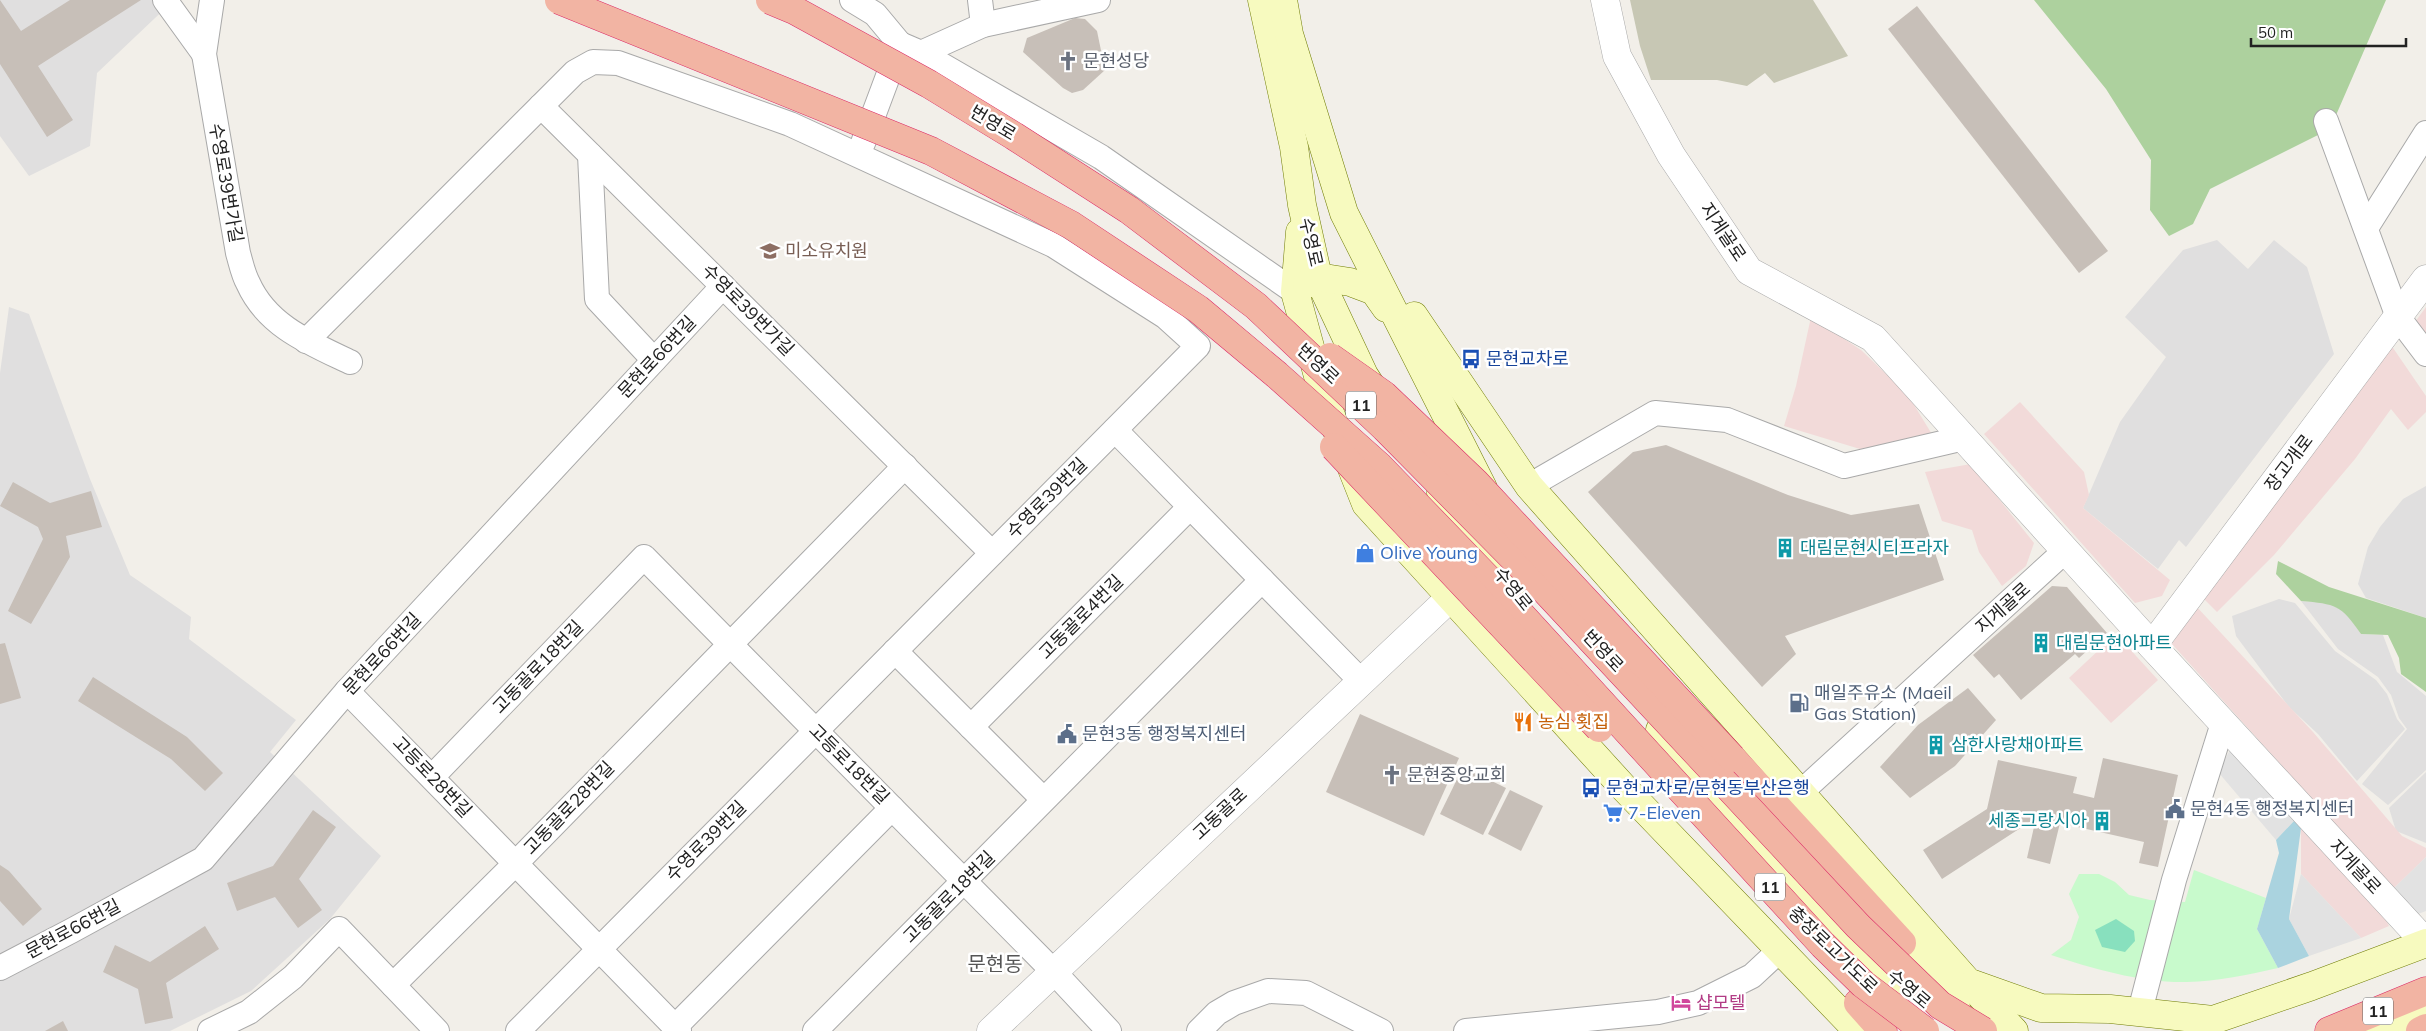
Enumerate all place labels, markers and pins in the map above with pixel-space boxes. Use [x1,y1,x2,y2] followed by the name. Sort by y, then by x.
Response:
[1083,49,1149,72] place label: 문현성당
[1057,50,1079,72] church icon: 문현성당
[785,239,868,262] place label: 미소유치원
[759,240,781,262] school or university icon: 미소유치원
[1486,347,1569,370] place label: 문현교차로
[1460,348,1482,370] bus stop icon: 문현교차로
[1800,536,1949,559] place label: 대림문현시티프라자
[1774,537,1796,559] building icon: 대림문현시티프라자
[1380,541,1478,564] place label: Olive Young
[1354,542,1376,564] shop icon: Olive Young
[2056,631,2172,654] place label: 대림문현아파트
[2030,632,2052,654] building icon: 대림문현아파트
[1814,681,1952,725] place label: 매일주유소 (Maeil Gas Station)
[1788,692,1810,714] fuel station icon: 매일주유소 (Maeil Gas Station)
[1538,710,1609,733] place label: 농심 횟집
[1512,711,1534,733] restaurant icon: 농심 횟집
[1082,722,1247,745] place label: 문현3동 행정복지센터
[1056,723,1078,745] public building icon: 문현3동 행정복지센터
[1951,733,2083,756] place label: 삼한사랑채아파트
[1925,734,1947,756] building icon: 삼한사랑채아파트
[1407,763,1506,786] place label: 문현중앙교회
[1381,764,1403,786] church icon: 문현중앙교회
[1606,776,1810,799] place label: 문현교차로/문현동부산은행
[1580,777,1602,799] bus stop icon: 문현교차로/문현동부산은행
[2190,797,2355,820] place label: 문현4동 행정복지센터
[2164,798,2186,820] public building icon: 문현4동 행정복지센터
[1628,801,1701,824] place label: 7-Eleven
[1602,802,1624,824] supermarket icon: 7-Eleven
[1988,809,2087,832] place label: 세종그랑시아
[2091,810,2113,832] building icon: 세종그랑시아
[1696,991,1746,1014] place label: 샵모텔
[1670,992,1692,1014] hotel icon: 샵모텔

